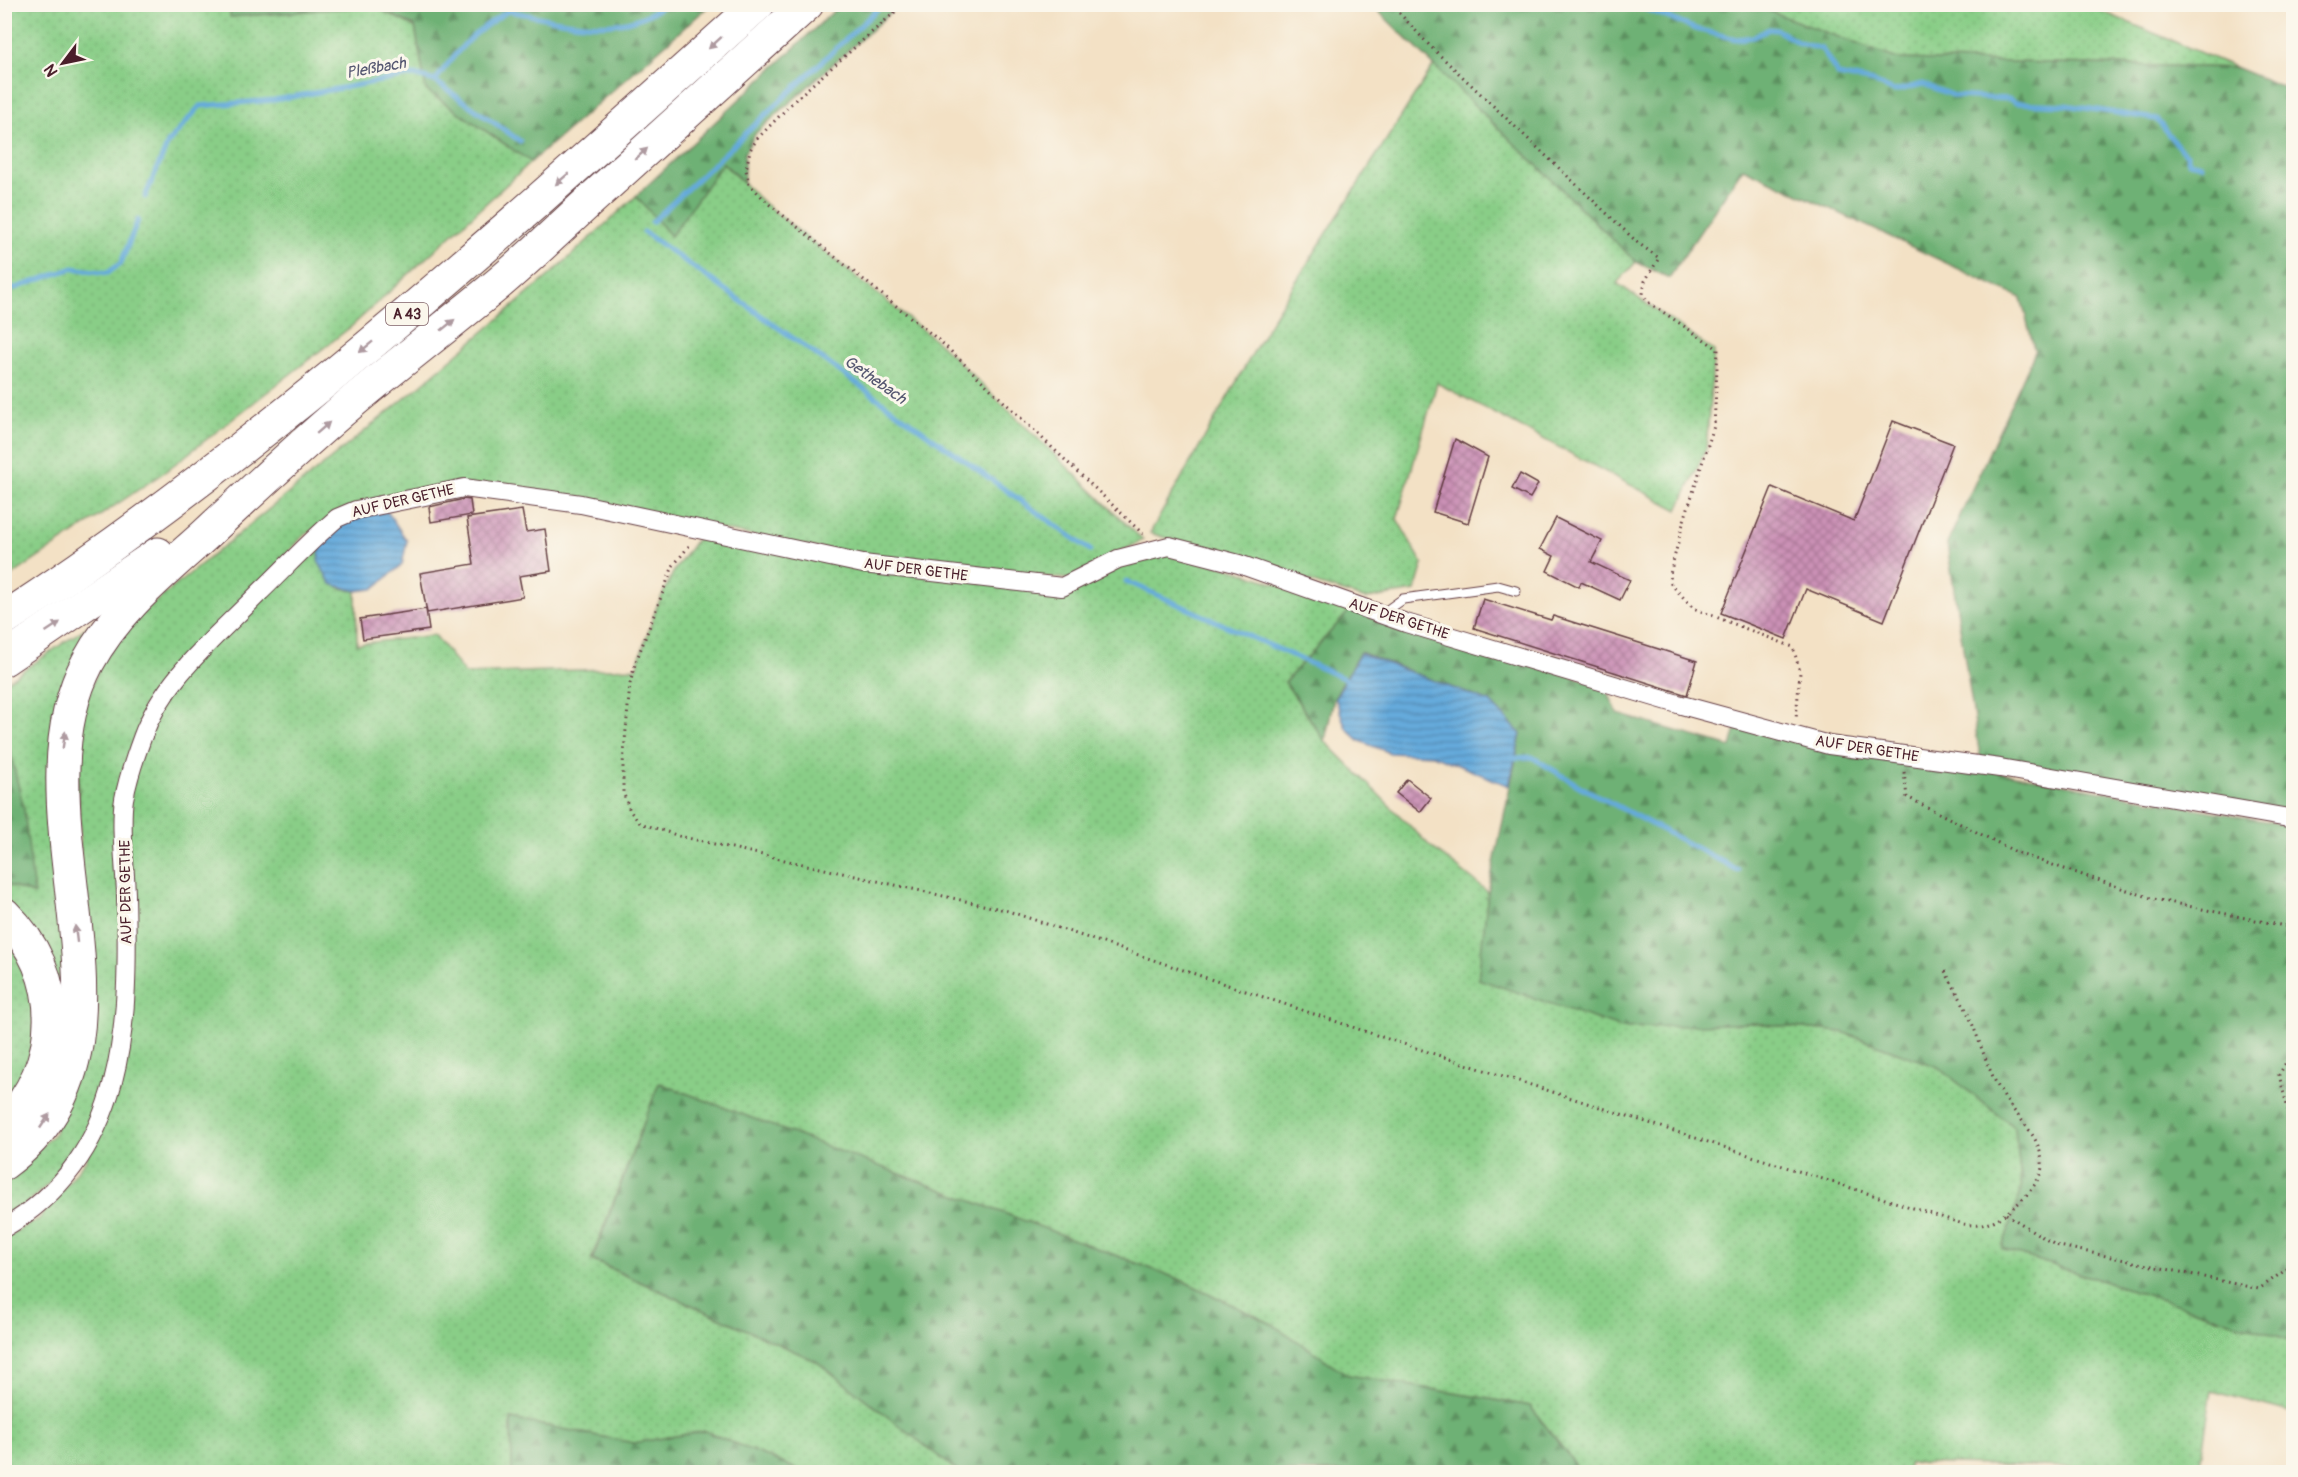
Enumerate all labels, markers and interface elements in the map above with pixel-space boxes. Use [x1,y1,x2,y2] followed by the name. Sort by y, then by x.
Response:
[33,33,93,93] north arrow
[708,36,723,49] one-way arrow
[345,53,409,83] water label: Pleßbach
[40,60,62,80] text: N
[633,148,648,161] one-way arrow
[555,172,570,185] one-way arrow
[386,303,428,325] road number: A 43
[440,319,455,331] one-way arrow
[358,341,374,354] one-way arrow
[840,351,911,409] water label: Gethebach
[315,422,330,435] one-way arrow
[350,480,456,522] street label: AUF DER GETHE
[863,554,969,586] street label: AUF DER GETHE
[1346,594,1452,644] street label: AUF DER GETHE
[45,622,61,633] one-way arrow
[60,730,69,749] one-way arrow
[1814,731,1920,767] street label: AUF DER GETHE
[116,839,136,944] street label: AUF DER GETHE
[71,924,81,943] one-way arrow
[39,1114,51,1130] one-way arrow

